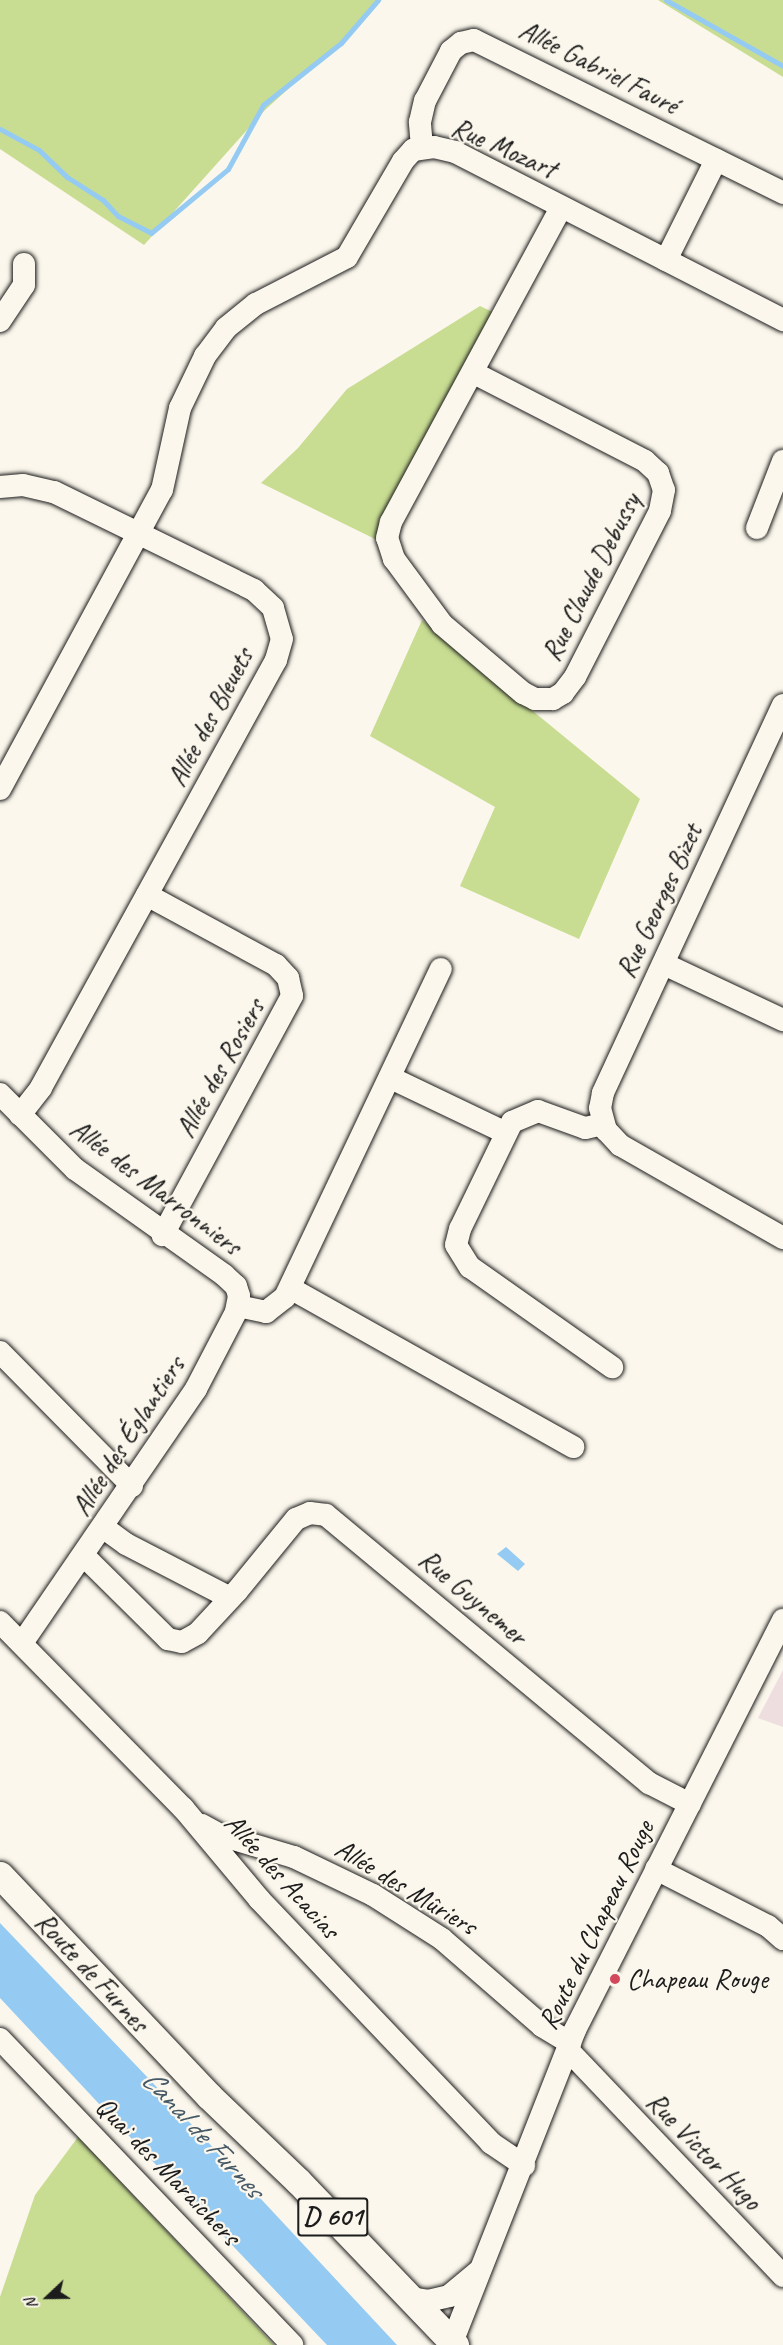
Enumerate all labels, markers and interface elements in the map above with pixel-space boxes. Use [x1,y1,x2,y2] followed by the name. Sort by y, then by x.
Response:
[513,12,685,122] street label: Allée Gabriel Fauré
[447,110,561,186] street label: Rue Mozart
[534,487,648,667] street label: Rue Claude Debussy
[160,642,260,792] street label: Allée des Bleuets
[609,819,709,983] street label: Rue Georges Bizet
[168,993,272,1143] street label: Allée des Rosiers
[63,1111,249,1263] street label: Allée des Marronniers
[64,1350,192,1522] street label: Allée des Églantiers
[412,1542,534,1652] street label: Rue Guynemer
[217,1806,347,1946] street label: Allée des Acacias
[531,1815,661,2035] street label: Route du Chapeau Rouge
[329,1831,483,1943] street label: Allée des Mûriers
[28,1905,156,2039] street label: Route de Furnes
[627,1962,768,1996] place label: Chapeau Rouge
[608,1972,622,1986] marker: Chapeau Rouge
[134,2061,272,2205] water label: Canal de Furnes
[639,2085,769,2217] street label: Rue Victor Hugo
[88,2089,248,2253] street label: Quai des Maraîchers
[297,2193,369,2241] road number: D 601
[18,2267,78,2327] north arrow
[20,2295,42,2312] text: N

